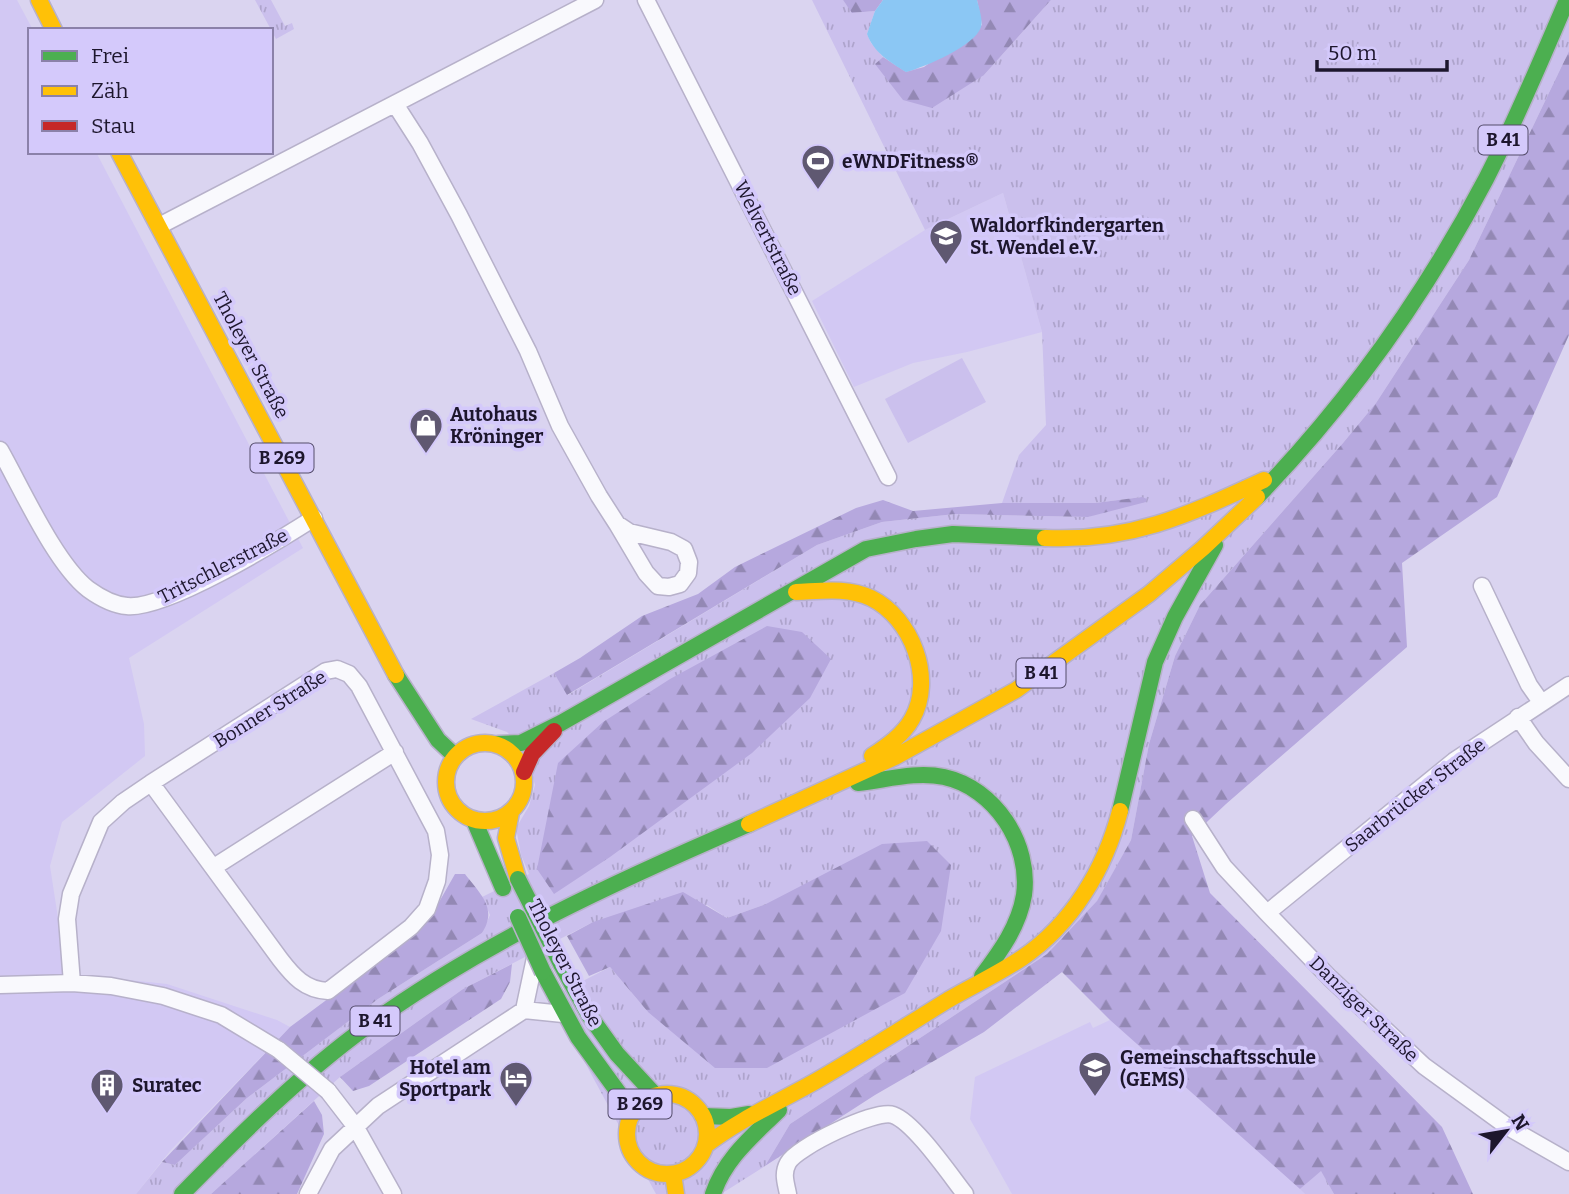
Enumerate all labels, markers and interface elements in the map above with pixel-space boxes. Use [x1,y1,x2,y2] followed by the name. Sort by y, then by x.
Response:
[28,28,273,154] legend
[1317,28,1446,72] scale bar
[1328,40,1377,66] text: 50 m
[91,43,129,69] text: Frei
[91,78,129,104] text: Zäh
[91,113,135,139] text: Stau
[1478,125,1528,154] road number: B 41
[799,142,837,191] sports icon: eWNDFitness®
[842,150,979,173] place label: eWNDFitness®
[729,177,807,299] street label: Welvertstraße
[970,214,1165,259] place label: Waldorfkindergarten St. Wendel e.V.
[927,217,965,266] school or university icon: Waldorfkindergarten St. Wendel e.V.
[208,288,294,422] street label: Tholeyer Straße
[450,403,544,448] place label: Autohaus Kröninger
[407,406,445,455] shop icon: Autohaus Kröninger
[250,444,314,472] road number: B 269
[154,523,292,609] street label: Tritschlerstraße
[1016,658,1066,688] road number: B 41
[209,665,331,753] street label: Bonner Straße
[1340,733,1490,857] street label: Saarbrücker Straße
[523,895,607,1031] street label: Tholeyer Straße
[1305,951,1423,1067] street label: Danziger Straße
[350,1006,400,1036] road number: B 41
[1120,1046,1316,1091] place label: Gemeinschaftsschule (GEMS)
[1076,1049,1114,1098] school or university icon: Gemeinschaftsschule (GEMS)
[399,1056,492,1101] place label: Hotel am Sportpark
[497,1059,535,1108] hotel icon: Hotel am Sportpark
[88,1066,126,1115] building icon: Suratec
[132,1074,202,1097] place label: Suratec
[608,1090,672,1119] road number: B 269
[1471,1096,1541,1166] north arrow
[1507,1110,1534,1135] text: N

